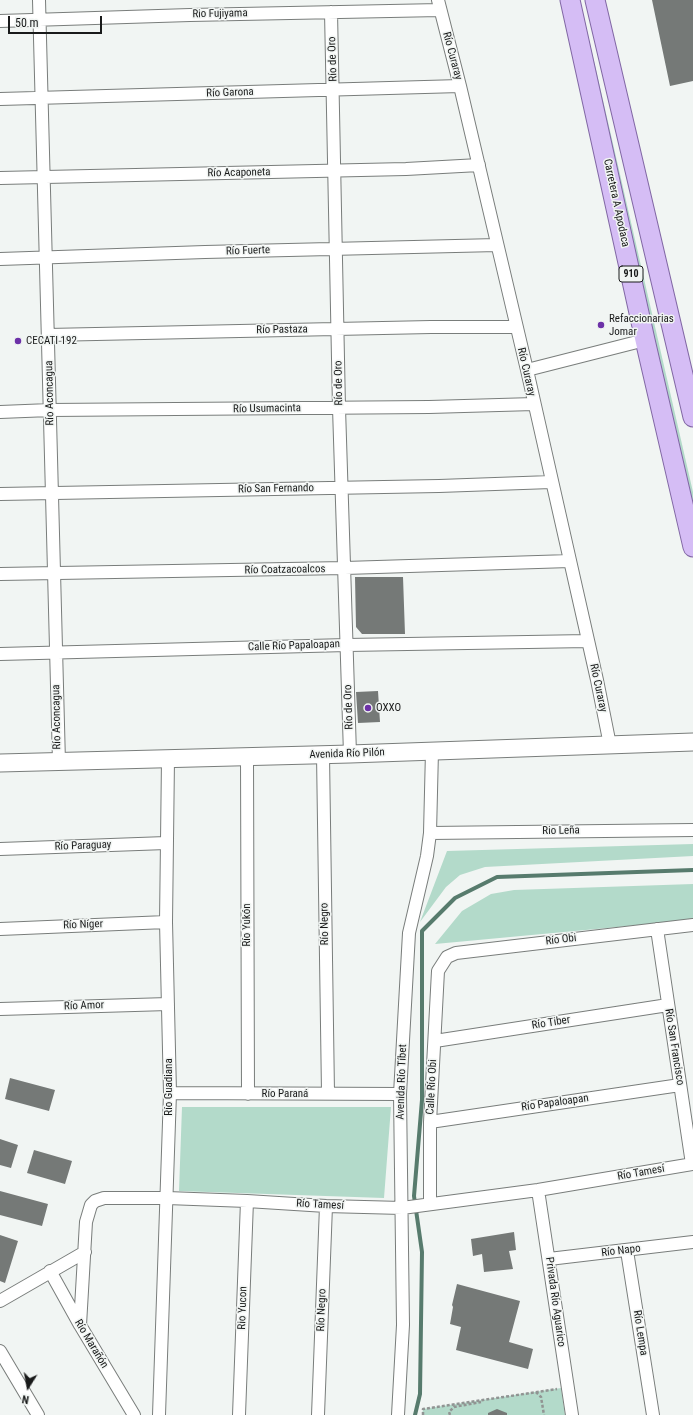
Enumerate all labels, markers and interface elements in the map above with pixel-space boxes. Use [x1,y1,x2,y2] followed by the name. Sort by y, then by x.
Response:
[192,7,248,21] street label: Rio Fujiyama
[10,8,104,34] scale bar
[15,16,39,30] text: 50 m
[439,30,465,82] street label: Río Curaray
[326,36,340,82] street label: Río de Oro
[206,86,254,100] street label: Río Garona
[600,158,632,248] street label: Carretera A Apodaca
[207,166,271,180] street label: Río Acaponeta
[226,244,270,258] street label: Río Fuerte
[619,266,643,282] road number: 910
[609,312,674,338] place label: Refaccionarias Jomar
[596,320,606,330] marker: Refaccionarias Jomar
[256,323,308,337] street label: Río Pastaza
[26,334,77,348] place label: CECATI 192
[13,336,23,346] marker: CECATI 192
[514,346,538,398] street label: Río Curaray
[43,360,57,426] street label: Río Aconcagua
[332,360,346,406] street label: Río de Oro
[233,402,301,416] street label: Río Usumacinta
[238,482,314,496] street label: Río San Fernando
[244,563,326,577] street label: Río Coatzacoalcos
[248,638,340,654] street label: Calle Río Papaloapan
[586,662,610,714] street label: Río Curaray
[50,684,64,750] street label: Río Aconcagua
[342,684,356,730] street label: Río de Oro
[376,701,401,715] place label: OXXO
[363,703,373,713] marker: OXXO
[309,746,385,762] street label: Avenida Río Pilón
[542,824,580,838] street label: Rio Leña
[54,838,112,854] street label: Río Paraguay
[240,903,254,947] street label: Río Yukón
[318,903,332,945] street label: Río Negro
[63,918,103,932] street label: Río Níger
[545,932,577,948] street label: Río Obi
[64,999,104,1013] street label: Río Amor
[661,1008,687,1086] street label: Río San Francisco
[531,1013,571,1033] street label: Río Tiber
[394,1044,410,1120] street label: Avenida Río Tíbet
[162,1058,176,1116] street label: Río Guadiana
[424,1059,440,1115] street label: Calle Río Obi
[262,1087,308,1101] street label: Río Paraná
[521,1092,589,1114] street label: Río Papaloapan
[616,1162,666,1184] street label: Río Tamesí
[296,1197,344,1213] street label: Río Tamesí
[601,1242,641,1260] street label: Río Napo
[542,1256,568,1348] street label: Privada Río Aguarico
[236,1286,250,1330] street label: Rio Yucon
[315,1288,329,1332] street label: Río Negro
[630,1309,650,1357] street label: Río Lempa
[71,1317,111,1371] street label: Río Marañón
[8,1367,48,1407] north arrow
[21,1392,30,1406] text: N

